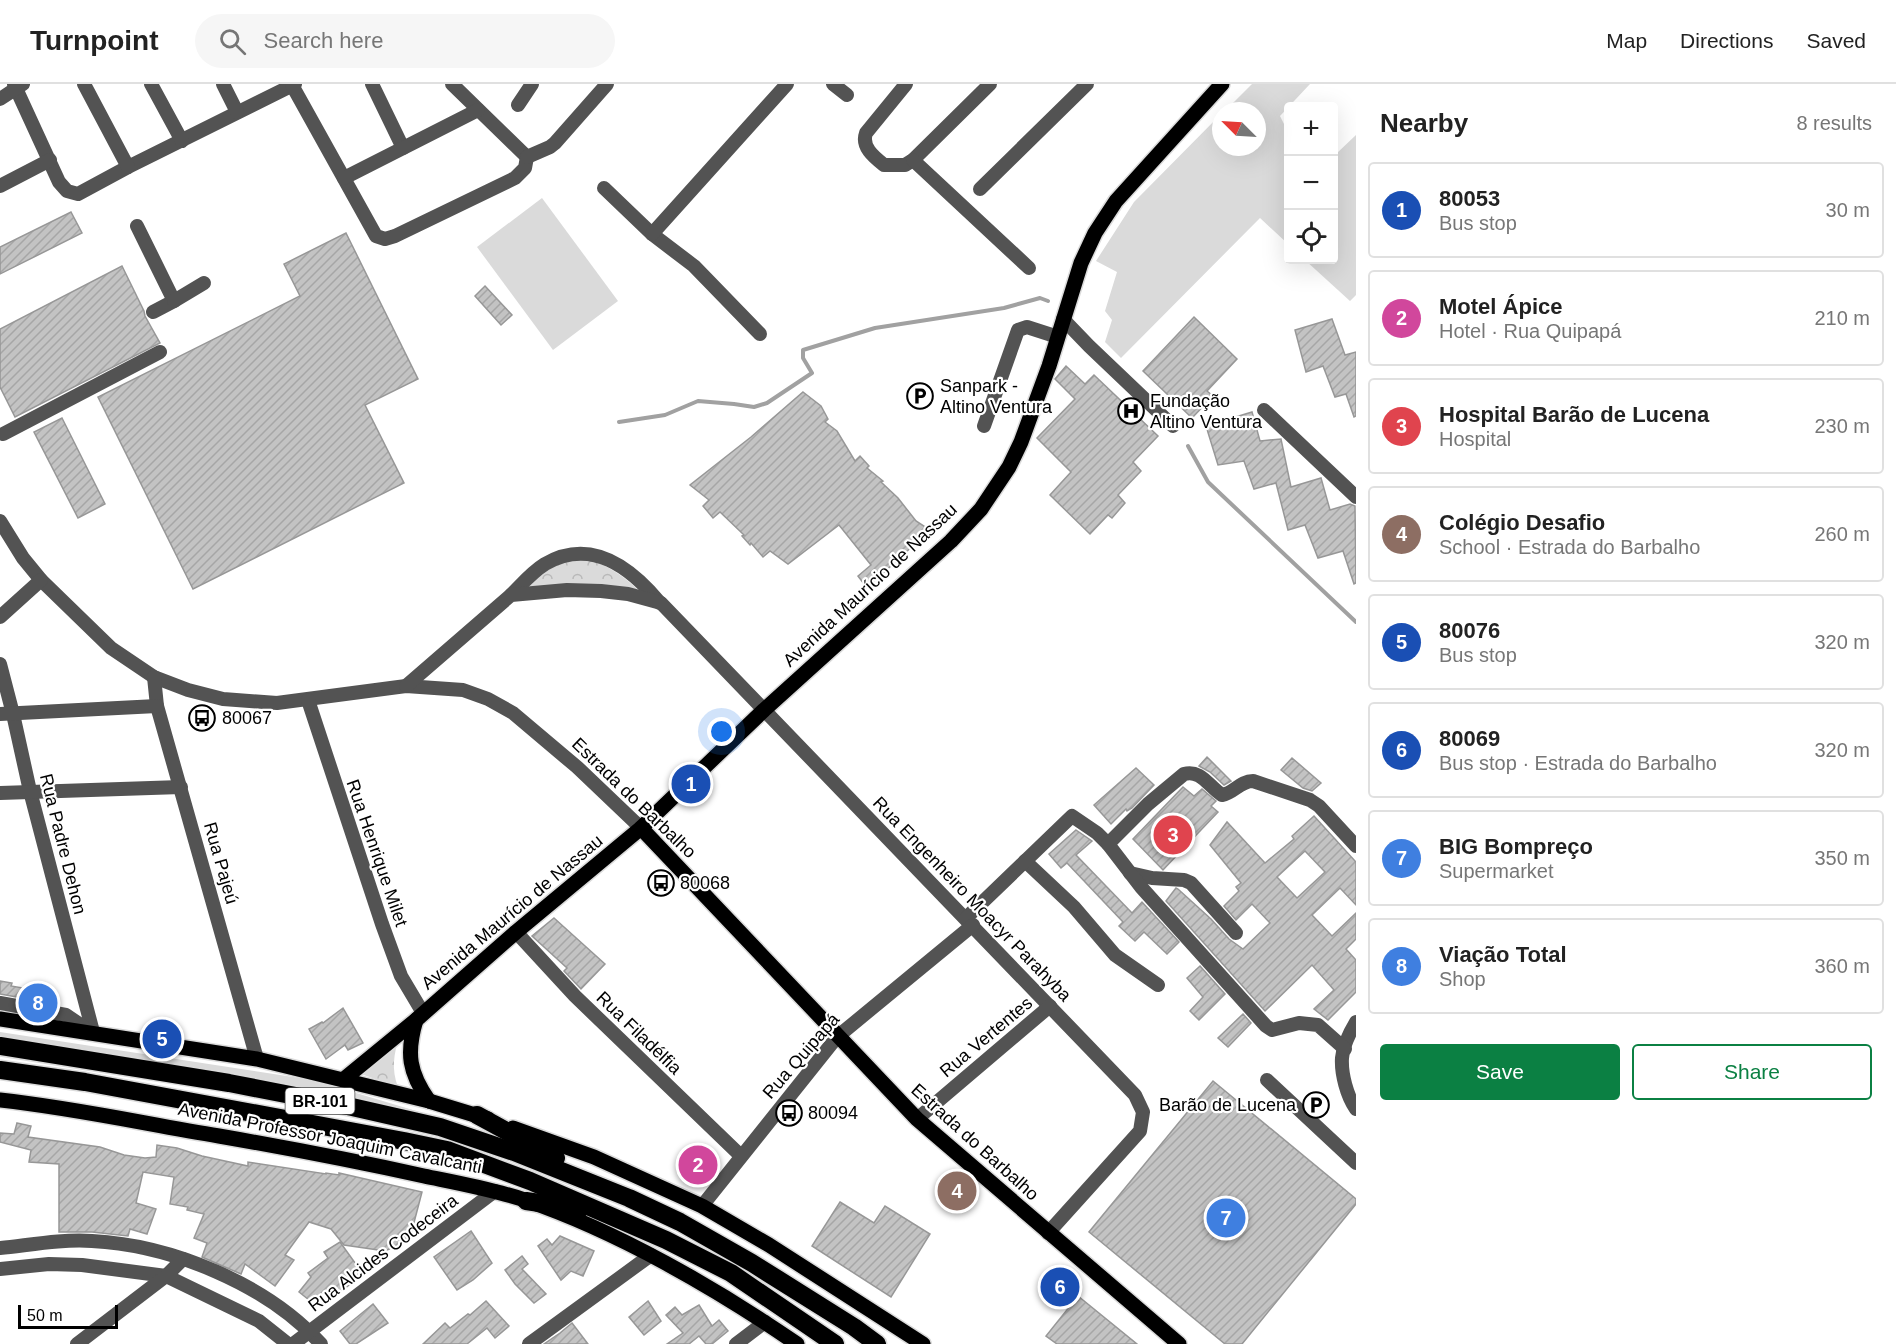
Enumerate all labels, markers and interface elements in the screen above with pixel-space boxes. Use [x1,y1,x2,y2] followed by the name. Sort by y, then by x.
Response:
[195,14,615,68] search box
[30,25,159,56] text: Turnpoint
[216,25,249,58] icon: search
[264,28,383,53] text: Search here
[1606,29,1647,52] text: Map
[1680,29,1773,52] text: Directions
[1806,29,1866,52] text: Saved
[1212,102,1266,156] north arrow
[1284,102,1338,264] map controls
[1284,102,1338,156] button: +
[1380,108,1468,138] text: Nearby
[1796,112,1872,134] text: 8 results
[1284,156,1338,210] button: −
[1439,186,1500,211] text: 80053
[1396,199,1407,221] text: 1
[1826,199,1870,221] text: 30 m
[1284,210,1338,264] button: locate
[1439,212,1517,234] text: Bus stop
[1439,294,1562,319] text: Motel Ápice
[1396,307,1407,329] text: 2
[1814,307,1870,329] text: 210 m
[1439,320,1621,342] text: Hotel · Rua Quipapá
[940,376,1053,417] place label: Sanpark - Altino Ventura
[905,381,935,411] parking icon: Sanpark - Altino Ventura
[1150,391,1263,432] place label: Fundação Altino Ventura
[1116,396,1146,426] hospital icon: Fundação Altino Ventura
[1439,402,1709,427] text: Hospital Barão de Lucena
[1396,415,1407,437] text: 3
[1814,415,1870,437] text: 230 m
[1439,428,1511,450] text: Hospital
[779,499,961,671] street label: Avenida Maurício de Nassau
[1439,510,1605,535] text: Colégio Desafio
[1396,523,1407,545] text: 4
[1814,523,1870,545] text: 260 m
[1439,536,1700,558] text: School · Estrada do Barbalho
[1439,618,1500,643] text: 80076
[1396,631,1407,653] text: 5
[1814,631,1870,653] text: 320 m
[1439,644,1517,666] text: Bus stop
[187,703,217,733] bus stop icon: 80067
[222,708,272,728] place label: 80067
[707,717,736,746] your location
[1439,726,1500,751] text: 80069
[568,734,700,862] street label: Estrada do Barbalho
[1396,739,1407,761] text: 6
[1814,739,1870,761] text: 320 m
[1439,752,1717,774] text: Bus stop · Estrada do Barbalho
[672,762,710,806] pin: 1
[36,772,90,916] street label: Rua Padre Dehon
[342,777,412,929] street label: Rua Henrique Milet
[869,793,1076,1006] street label: Rua Engenheiro Moacyr Parahyba
[1154,812,1192,858] pin: 3
[200,820,242,906] street label: Rua Pajeú
[418,830,606,994] street label: Avenida Maurício de Nassau
[1439,834,1593,859] text: BIG Bompreço
[1396,847,1407,869] text: 7
[1814,847,1870,869] text: 350 m
[1439,860,1554,882] text: Supermarket
[646,868,676,898] bus stop icon: 80068
[680,873,730,893] place label: 80068
[1439,942,1567,967] text: Viação Total
[1396,955,1407,977] text: 8
[1814,955,1870,977] text: 360 m
[1439,968,1486,990] text: Shop
[18,980,57,1026] pin: 8
[592,988,686,1079] street label: Rua Filadélfia
[936,993,1036,1081] street label: Rua Vertentes
[759,1009,844,1103] street label: Rua Quipapá
[142,1016,182,1062] pin: 5
[1380,1044,1620,1100] button: Save
[1632,1044,1872,1100] button: Share
[907,1080,1043,1204] street label: Estrada do Barbalho
[286,1088,354,1114] road number: BR-101
[1301,1090,1331,1120] parking icon: Barão de Lucena
[1159,1095,1297,1115] place label: Barão de Lucena
[774,1098,804,1128] bus stop icon: 80094
[177,1099,483,1177] street label: Avenida Professor Joaquim Cavalcanti
[808,1103,858,1123] place label: 80094
[678,1142,718,1188] pin: 2
[938,1168,976,1214] pin: 4
[304,1190,463,1316] street label: Rua Alcides Codeceira
[1206,1196,1246,1240] pin: 7
[1040,1264,1080,1310] pin: 6
[18,1302,118,1330] scale bar
[27,1307,63,1324] text: 50 m

